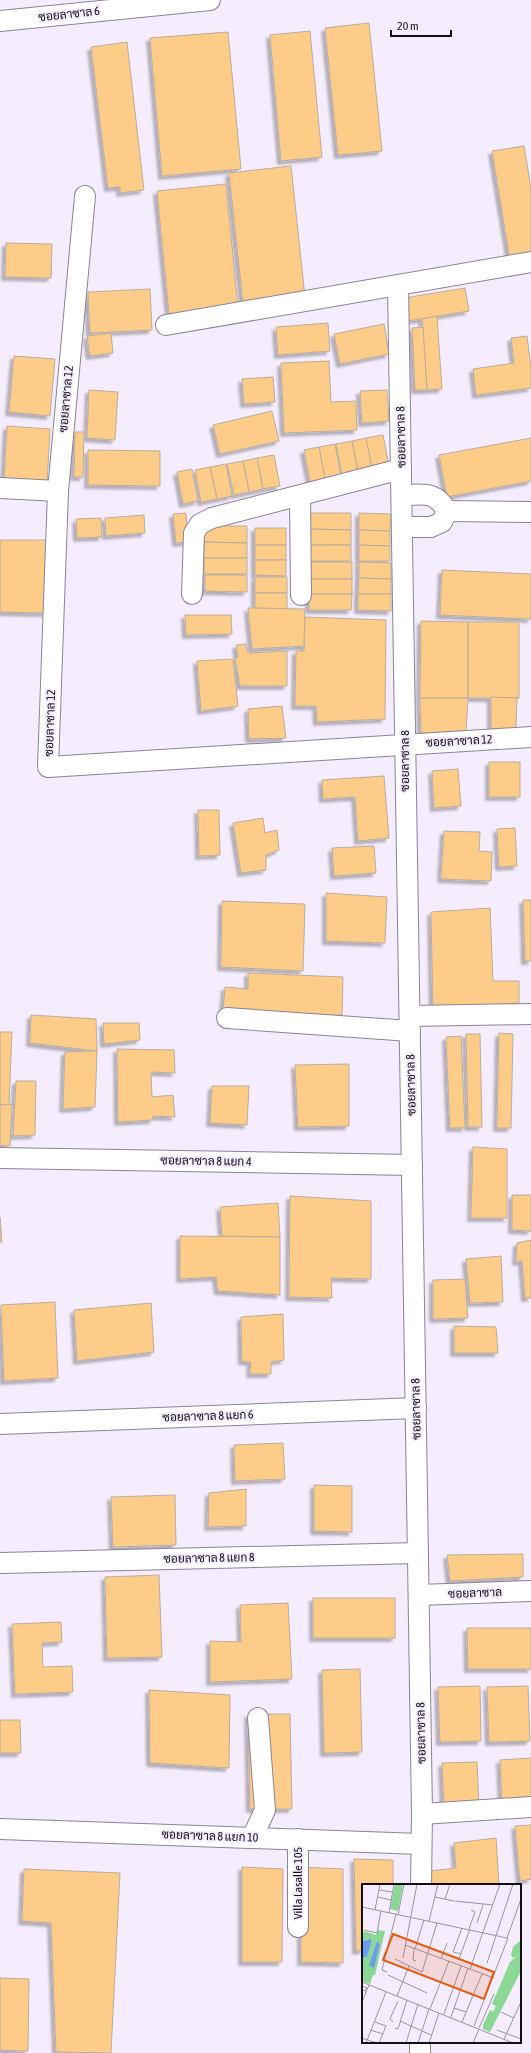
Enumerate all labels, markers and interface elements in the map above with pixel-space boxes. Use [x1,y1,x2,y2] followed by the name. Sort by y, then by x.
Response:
[38,4,101,24] street label: ซอยลาซาล 6
[391,12,451,38] scale bar
[397,19,419,33] text: 20 m
[56,365,76,433] street label: ซอยลาซาล 12
[393,406,409,468] street label: ซอยลาซาล 8
[42,689,58,757] street label: ซอยลาซาล 12
[398,730,412,792] street label: ซอยลาซาล 8
[425,732,493,750] street label: ซอยลาซาล 12
[403,1054,419,1116] street label: ซอยลาซาล 8
[160,1153,252,1169] street label: ซอยลาซาล 8 แยก 4
[408,1378,424,1440] street label: ซอยลาซาล 8
[162,1407,254,1425] street label: ซอยลาซาล 8 แยก 6
[163,1550,255,1566] street label: ซอยลาซาล 8 แยก 8
[448,1585,502,1601] street label: ซอยลาซาล
[413,1702,429,1764] street label: ซอยลาซาล 8
[161,1827,259,1845] street label: ซอยลาซาล 8 แยก 10
[291,1847,305,1919] street label: Villa Lasalle 105
[362,1884,521,2043] inset map

